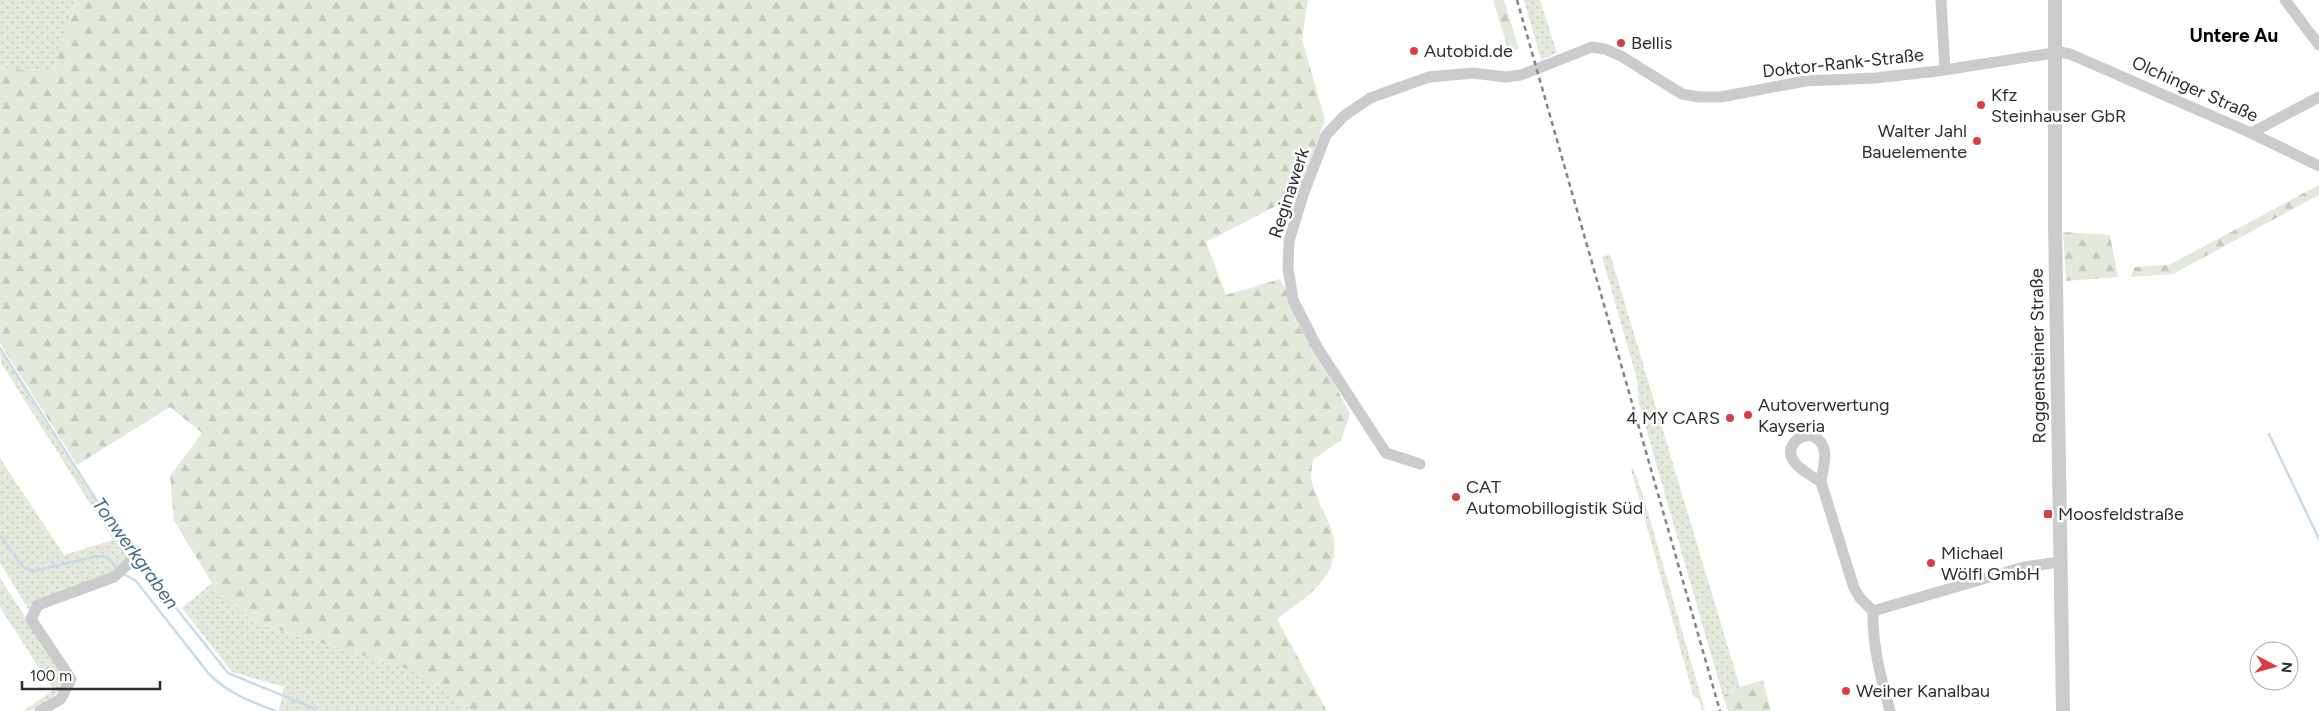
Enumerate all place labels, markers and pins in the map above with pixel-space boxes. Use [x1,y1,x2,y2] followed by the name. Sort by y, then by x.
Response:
[1631,32,1672,54] place label: Bellis
[1615,37,1627,49] marker: Bellis
[1424,40,1513,62] place label: Autobid.de
[1408,45,1420,57] marker: Autobid.de
[1991,84,2126,127] place label: Kfz Steinhauser GbR
[1975,99,1987,111] marker: Kfz Steinhauser GbR
[1861,120,1967,163] place label: Walter Jahl Bauelemente
[1971,135,1983,147] marker: Walter Jahl Bauelemente
[1758,394,1890,437] place label: Autoverwertung Kayseria
[1626,407,1720,429] place label: 4 MY CARS
[1742,409,1754,421] marker: Autoverwertung Kayseria
[1724,412,1736,424] marker: 4 MY CARS
[1466,476,1643,519] place label: CAT Automobillogistik Süd
[1450,491,1462,503] marker: CAT Automobillogistik Süd
[2058,503,2184,525] place label: Moosfeldstraße
[2042,508,2054,520] marker: Moosfeldstraße
[1941,542,2040,585] place label: Michael Wölfl GmbH
[1925,557,1937,569] marker: Michael Wölfl GmbH
[1856,680,1990,702] place label: Weiher Kanalbau
[1840,685,1852,697] marker: Weiher Kanalbau

